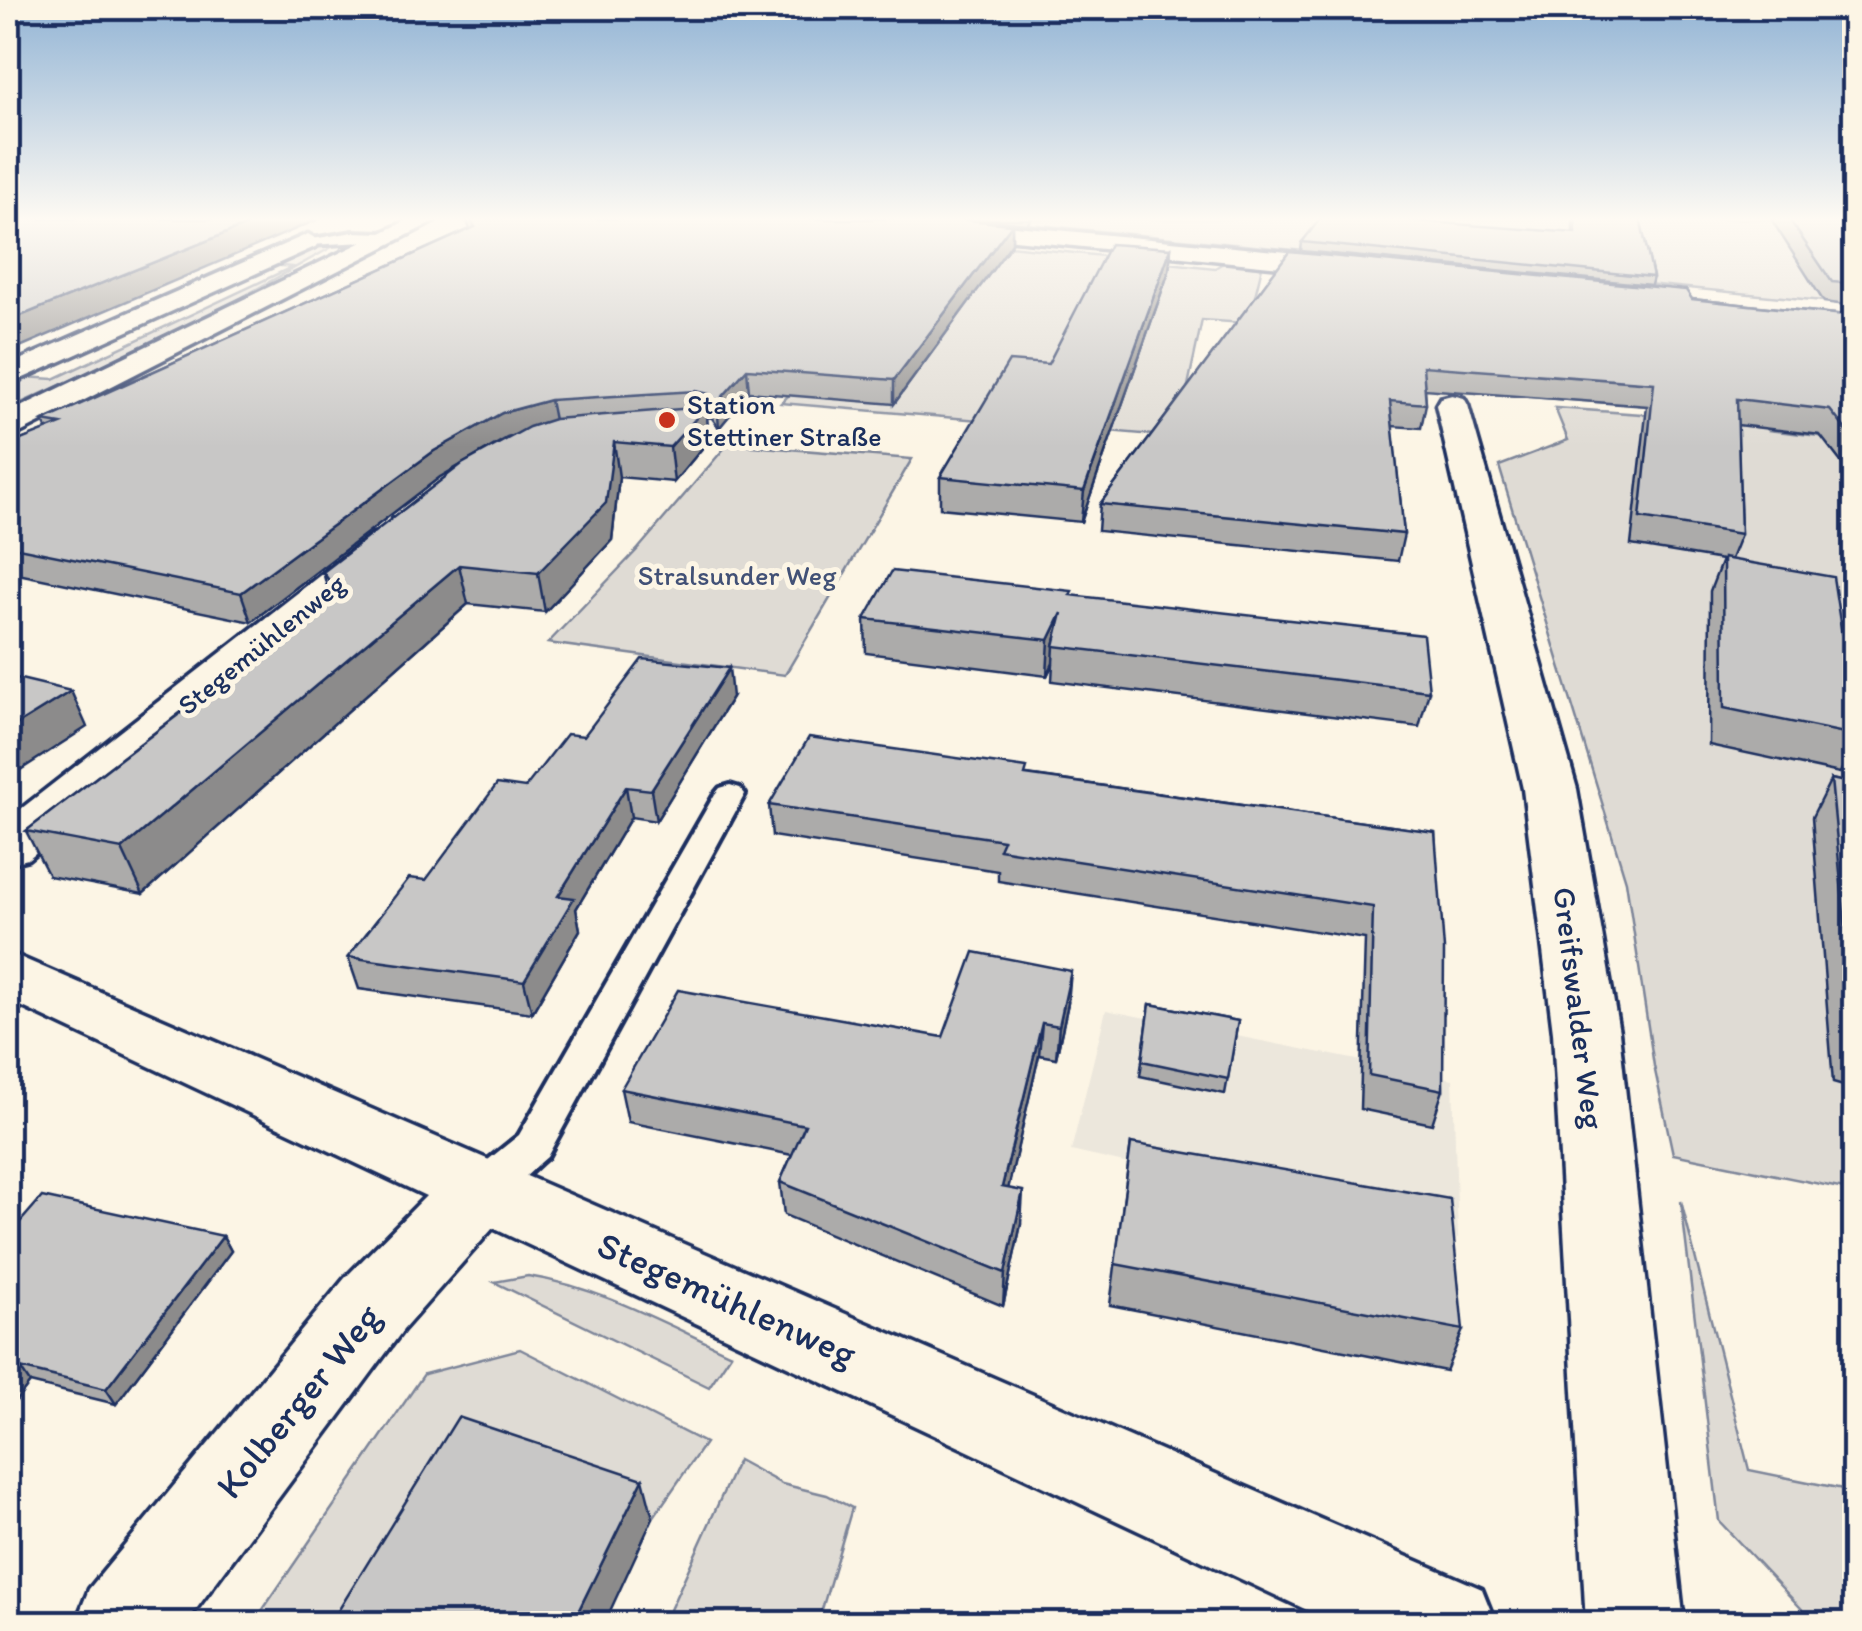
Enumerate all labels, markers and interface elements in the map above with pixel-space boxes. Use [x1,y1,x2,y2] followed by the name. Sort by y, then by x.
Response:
[687,387,881,453] place label: Station Stettiner Straße
[656,409,678,431] marker: Station Stettiner Straße
[638,558,837,592] park label: Stralsunder Weg
[171,566,352,722] street label: Stegemühlenweg
[1545,885,1613,1132] street label: Greifswalder Weg
[590,1221,864,1377] street label: Stegemühlenweg
[206,1294,391,1507] street label: Kolberger Weg

